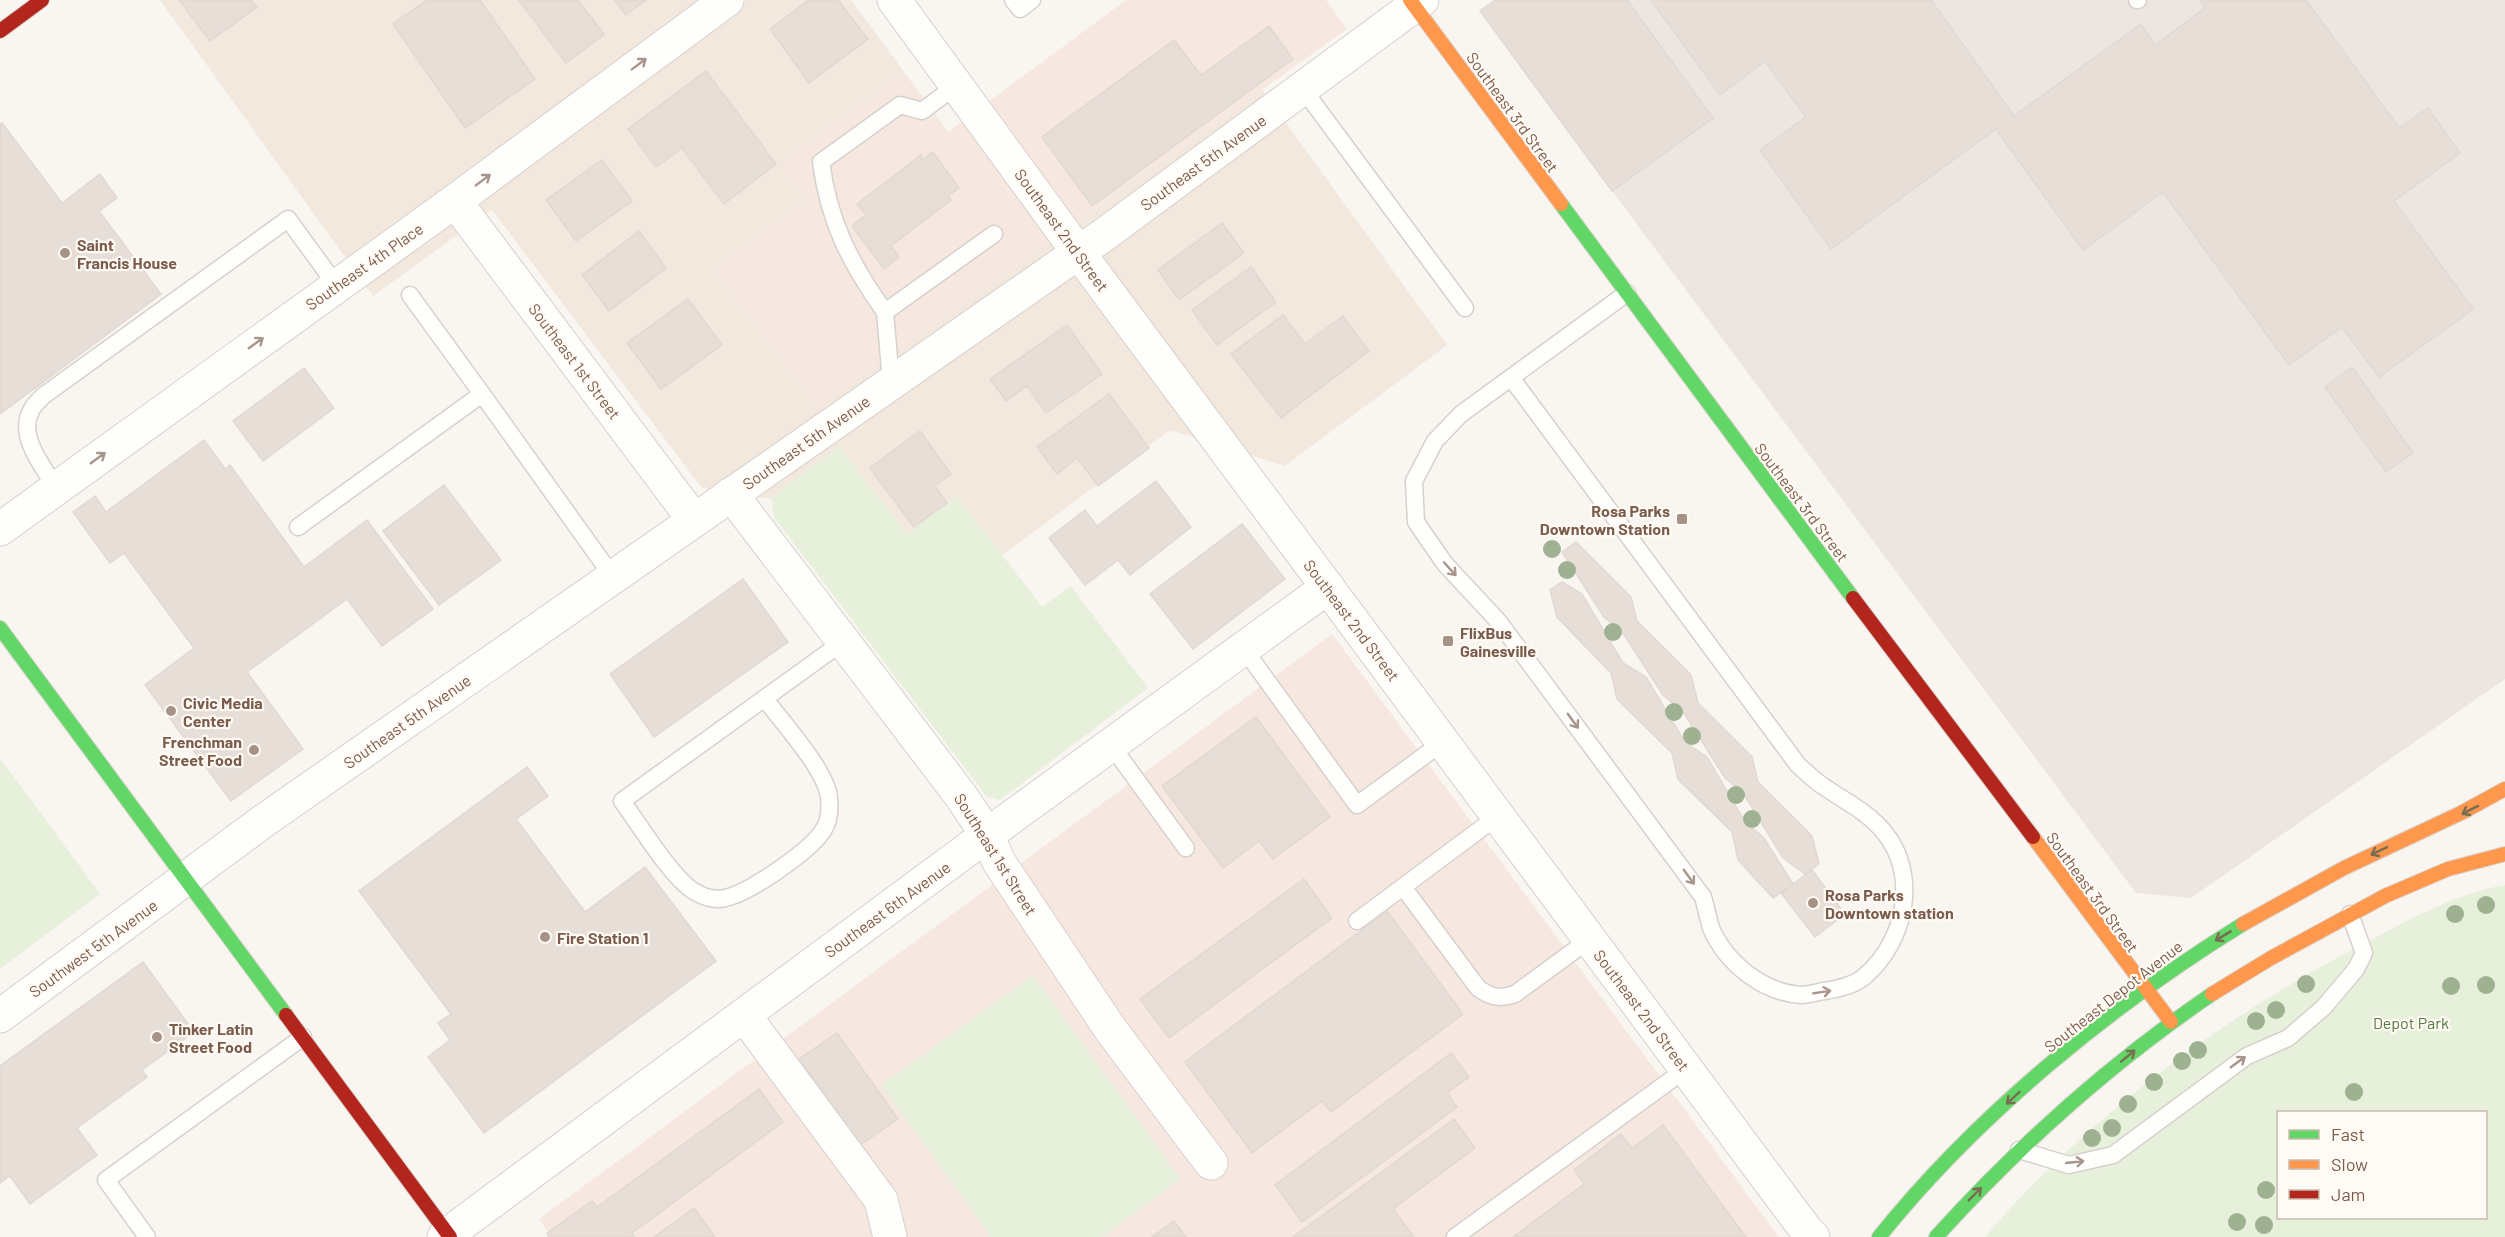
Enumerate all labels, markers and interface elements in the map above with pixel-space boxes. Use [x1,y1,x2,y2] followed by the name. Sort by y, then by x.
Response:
[1463,48,1563,176] street label: Southeast 3rd Street
[631,58,647,71] one-way arrow
[1136,110,1270,214] street label: Southeast 5th Avenue
[1011,165,1113,295] street label: Southeast 2nd Street
[474,174,490,187] one-way arrow
[302,218,426,314] street label: Southeast 4th Place
[77,235,177,272] place label: Saint Francis House
[58,246,72,260] marker: Saint Francis House
[525,299,625,423] street label: Southeast 1st Street
[248,337,264,349] one-way arrow
[739,391,873,493] street label: Southeast 5th Avenue
[1751,439,1853,565] street label: Southeast 3rd Street
[90,452,106,464] one-way arrow
[1540,501,1670,538] place label: Rosa Parks Downtown Station
[1675,512,1689,526] marker: Rosa Parks Downtown Station
[1300,556,1404,684] street label: Southeast 2nd Street
[1443,562,1457,577] one-way arrow
[1460,623,1536,660] place label: FlixBus Gainesville
[1441,634,1455,648] marker: FlixBus Gainesville
[340,670,474,772] street label: Southeast 5th Avenue
[183,693,263,730] place label: Civic Media Center
[164,704,178,718] marker: Civic Media Center
[1566,712,1579,728] one-way arrow
[159,732,242,769] place label: Frenchman Street Food
[247,743,261,757] marker: Frenchman Street Food
[951,789,1041,919] street label: Southeast 1st Street
[2462,804,2479,816] one-way arrow
[2043,828,2143,956] street label: Southeast 3rd Street
[2371,845,2389,857] one-way arrow
[820,857,954,961] street label: Southeast 6th Avenue
[1683,869,1695,885] one-way arrow
[1825,885,1954,922] place label: Rosa Parks Downtown station
[25,895,161,1001] street label: Southwest 5th Avenue
[1806,896,1820,910] marker: Rosa Parks Downtown station
[557,928,648,947] place label: Fire Station 1
[538,930,552,944] marker: Fire Station 1
[2215,930,2232,942] one-way arrow
[2040,936,2186,1056] street label: Southeast Depot Avenue
[1590,946,1694,1074] street label: Southeast 2nd Street
[1811,986,1831,997] one-way arrow
[2373,1013,2449,1032] park label: Depot Park
[169,1019,253,1056] place label: Tinker Latin Street Food
[150,1030,164,1044] marker: Tinker Latin Street Food
[2120,1049,2135,1063] one-way arrow
[2230,1056,2246,1068] one-way arrow
[2006,1090,2021,1105] one-way arrow
[2277,1111,2487,1219] legend
[2331,1123,2365,1145] text: Fast
[2331,1153,2368,1175] text: Slow
[2065,1157,2084,1168] one-way arrow
[2331,1183,2365,1205] text: Jam
[1968,1186,1983,1201] one-way arrow

